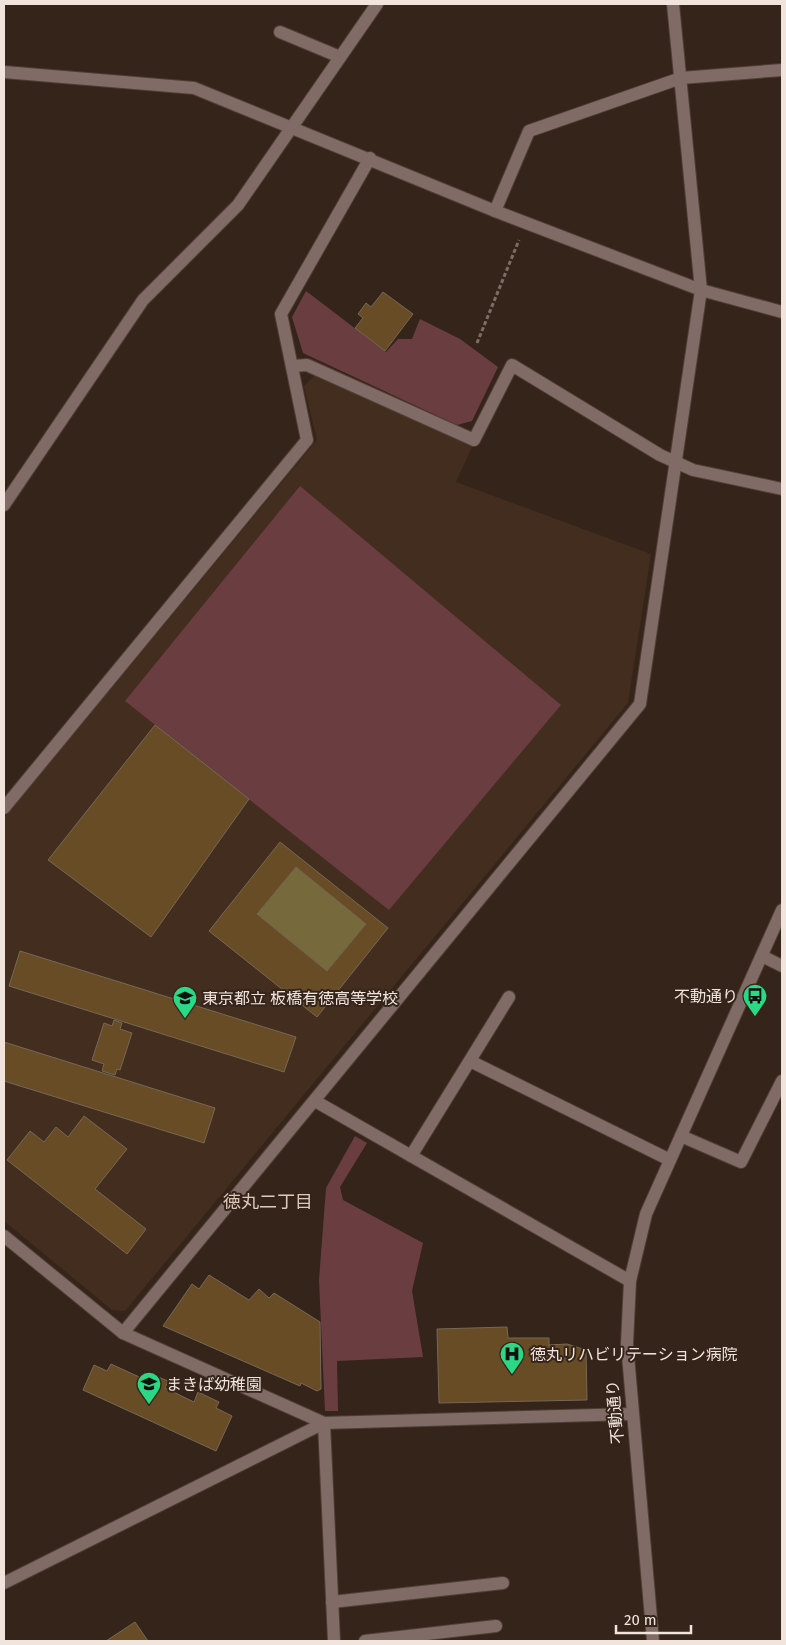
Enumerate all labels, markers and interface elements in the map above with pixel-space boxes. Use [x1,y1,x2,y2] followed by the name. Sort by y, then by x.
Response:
[742,983,768,1017] bus stop icon: 不動通り
[172,985,198,1019] school or university icon: 東京都立 板橋有徳高等学校
[674,987,738,1006] place label: 不動通り
[202,989,398,1008] place label: 東京都立 板橋有徳高等学校
[223,1191,313,1213] district label: 徳丸二丁目
[499,1341,525,1375] hospital icon: 徳丸リハビリテーション病院
[530,1345,738,1364] place label: 徳丸リハビリテーション病院
[136,1371,162,1405] school or university icon: まきば幼稚園
[166,1375,262,1394] place label: まきば幼稚園
[603,1379,627,1445] street label: 不動通り
[616,1602,691,1634] scale bar
[624,1611,657,1629] text: 20 m

